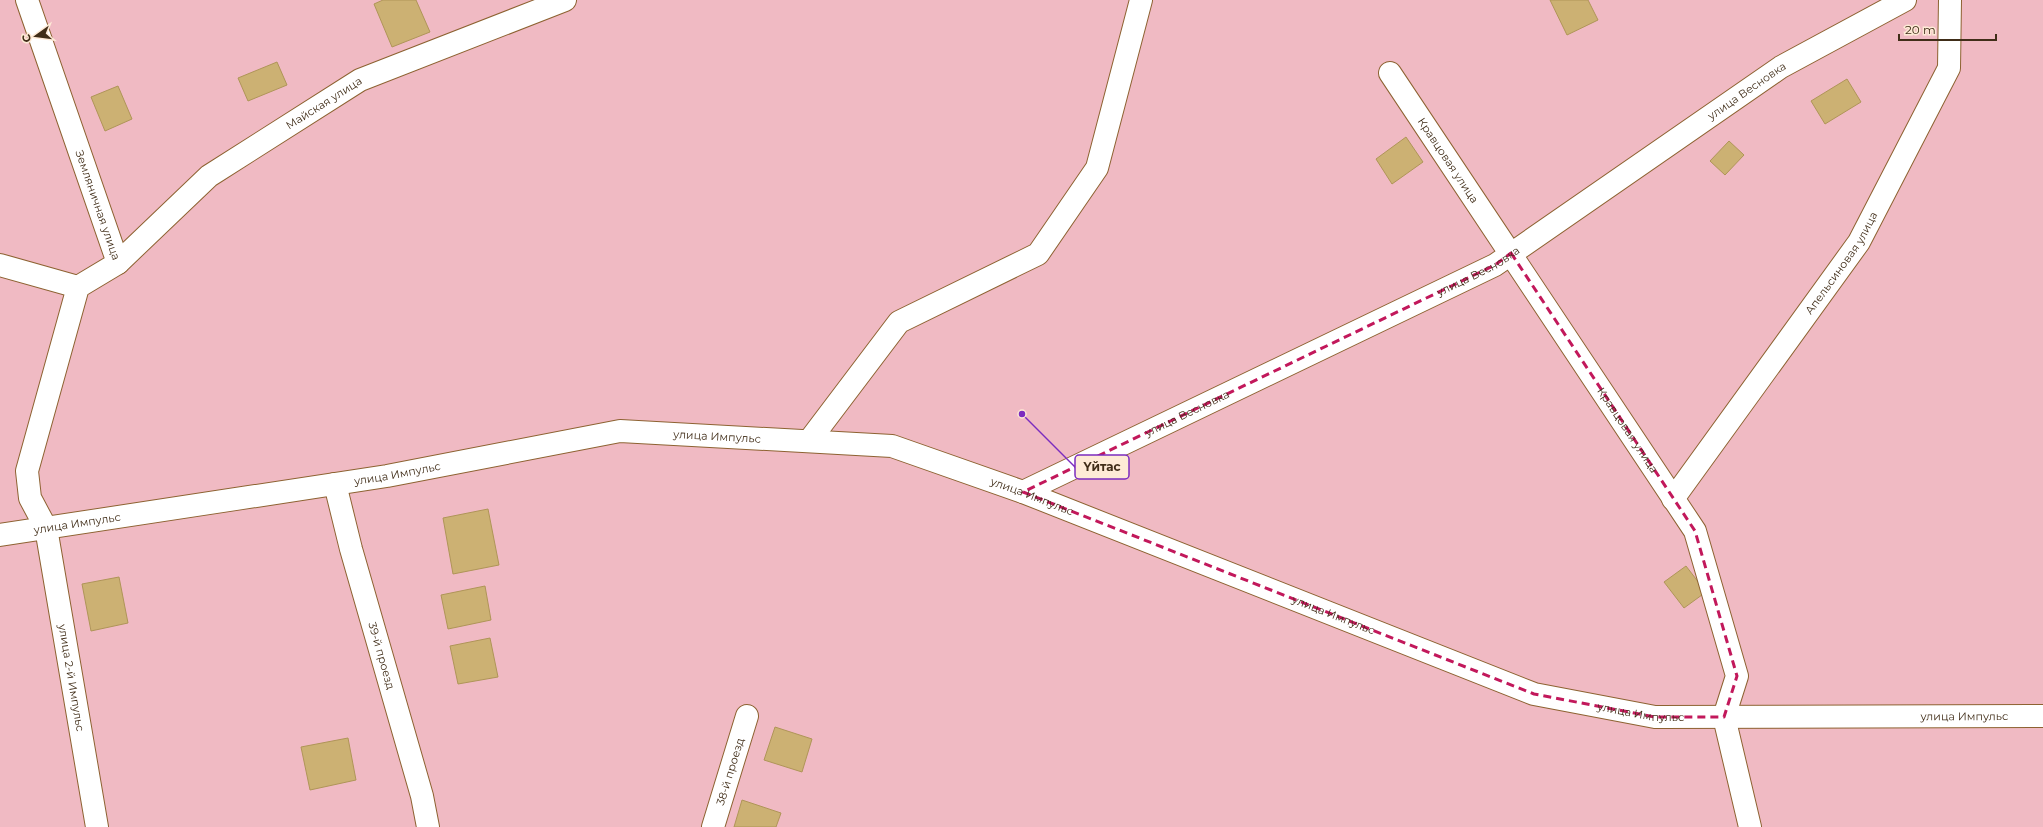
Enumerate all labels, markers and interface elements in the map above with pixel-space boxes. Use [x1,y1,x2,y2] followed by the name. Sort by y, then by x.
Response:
[16,16,56,56] north arrow
[1899,16,1996,42] scale bar
[1905,22,1936,37] text: 20 m
[19,33,34,44] text: С
[1704,59,1788,123] street label: улица Весновка
[283,74,365,132] street label: Майская улица
[1415,115,1482,206] street label: Кравцовая улица
[72,148,123,262] street label: Земляничная улица
[1802,209,1880,317] street label: Апельсиновая улица
[1433,243,1522,299] street label: улица Весновка
[1594,385,1661,476] street label: Кравцовая улица
[1141,387,1232,440] street label: улица Весновка
[672,427,761,446] street label: улица Импульс
[1075,455,1129,479] callout: Үйтас
[352,459,442,488] street label: улица Импульс
[1083,459,1121,474] text: Үйтас
[988,474,1076,518] street label: улица Импульс
[32,510,122,537] street label: улица Импульс
[1289,592,1377,637] street label: улица Импульс
[365,620,398,691] street label: 39-й проезд
[55,622,88,732] street label: улица 2-й Импульс
[1595,699,1684,724] street label: улица Импульс
[1919,709,2008,723] street label: улица Импульс
[713,736,747,807] street label: 38-й проезд

